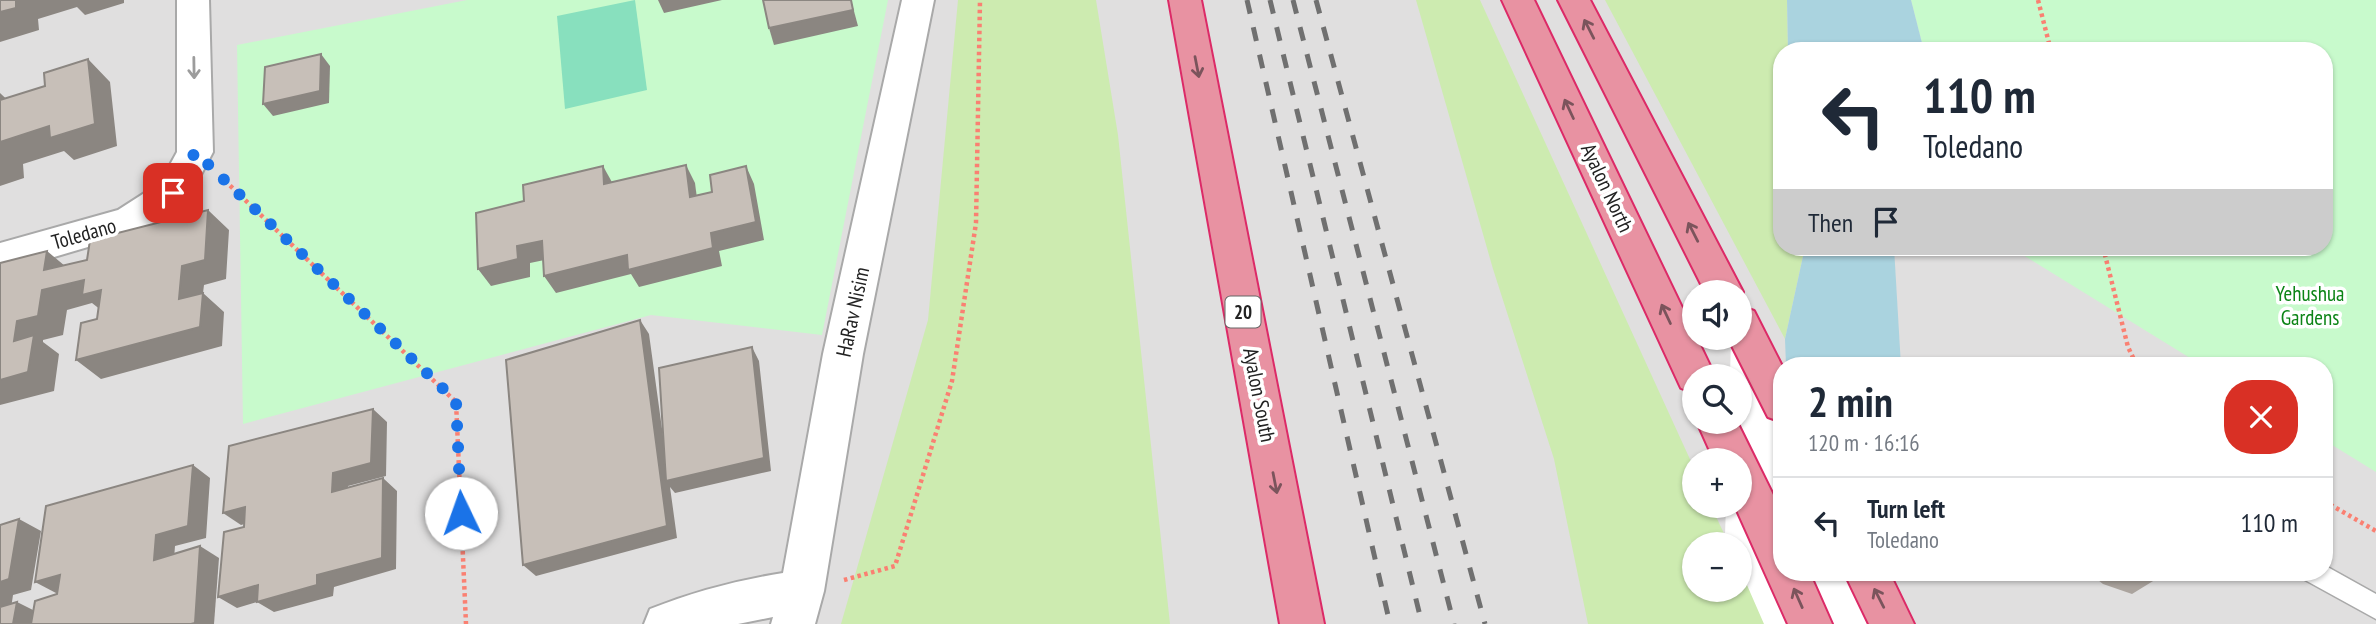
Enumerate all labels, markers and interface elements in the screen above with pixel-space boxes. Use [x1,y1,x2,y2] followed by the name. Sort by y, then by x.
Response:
[1582,19,1596,40] one-way arrow
[1191,55,1204,78] one-way arrow
[187,56,201,79] one-way arrow
[1923,63,2036,127] text: 110 m
[1808,70,1899,161] icon: left
[1562,99,1575,120] one-way arrow
[1923,125,2023,167] text: Toledano
[1575,139,1640,236] street label: Ayalon North
[143,163,203,223] pin
[154,174,192,212] icon: arrive
[1867,203,1905,241] icon: arrive
[1808,206,1853,239] text: Then
[49,211,119,256] street label: Toledano
[1686,222,1700,242] one-way arrow
[830,264,875,359] street label: HaRav Nisim
[1682,280,1752,602] map controls
[1682,280,1752,350] button: sound
[2276,280,2344,331] park label: Yehushua Gardens
[1226,296,1260,328] road number: 20
[1659,304,1672,326] one-way arrow
[1237,346,1282,444] street label: Ayalon South
[1682,364,1752,434] button: search
[1808,374,1893,429] text: 2 min
[2224,380,2298,454] button: close
[1808,428,1920,457] text: 120 m · 16:16
[1682,448,1752,518] button: +
[1269,471,1283,494] one-way arrow
[424,476,498,550] position arrow
[1867,492,1945,525] text: Turn left
[1808,504,1846,542] icon: left
[2240,506,2298,539] text: 110 m
[1867,525,1939,554] text: Toledano
[1682,532,1752,602] button: −
[1791,588,1804,609] one-way arrow
[1871,588,1885,609] one-way arrow

